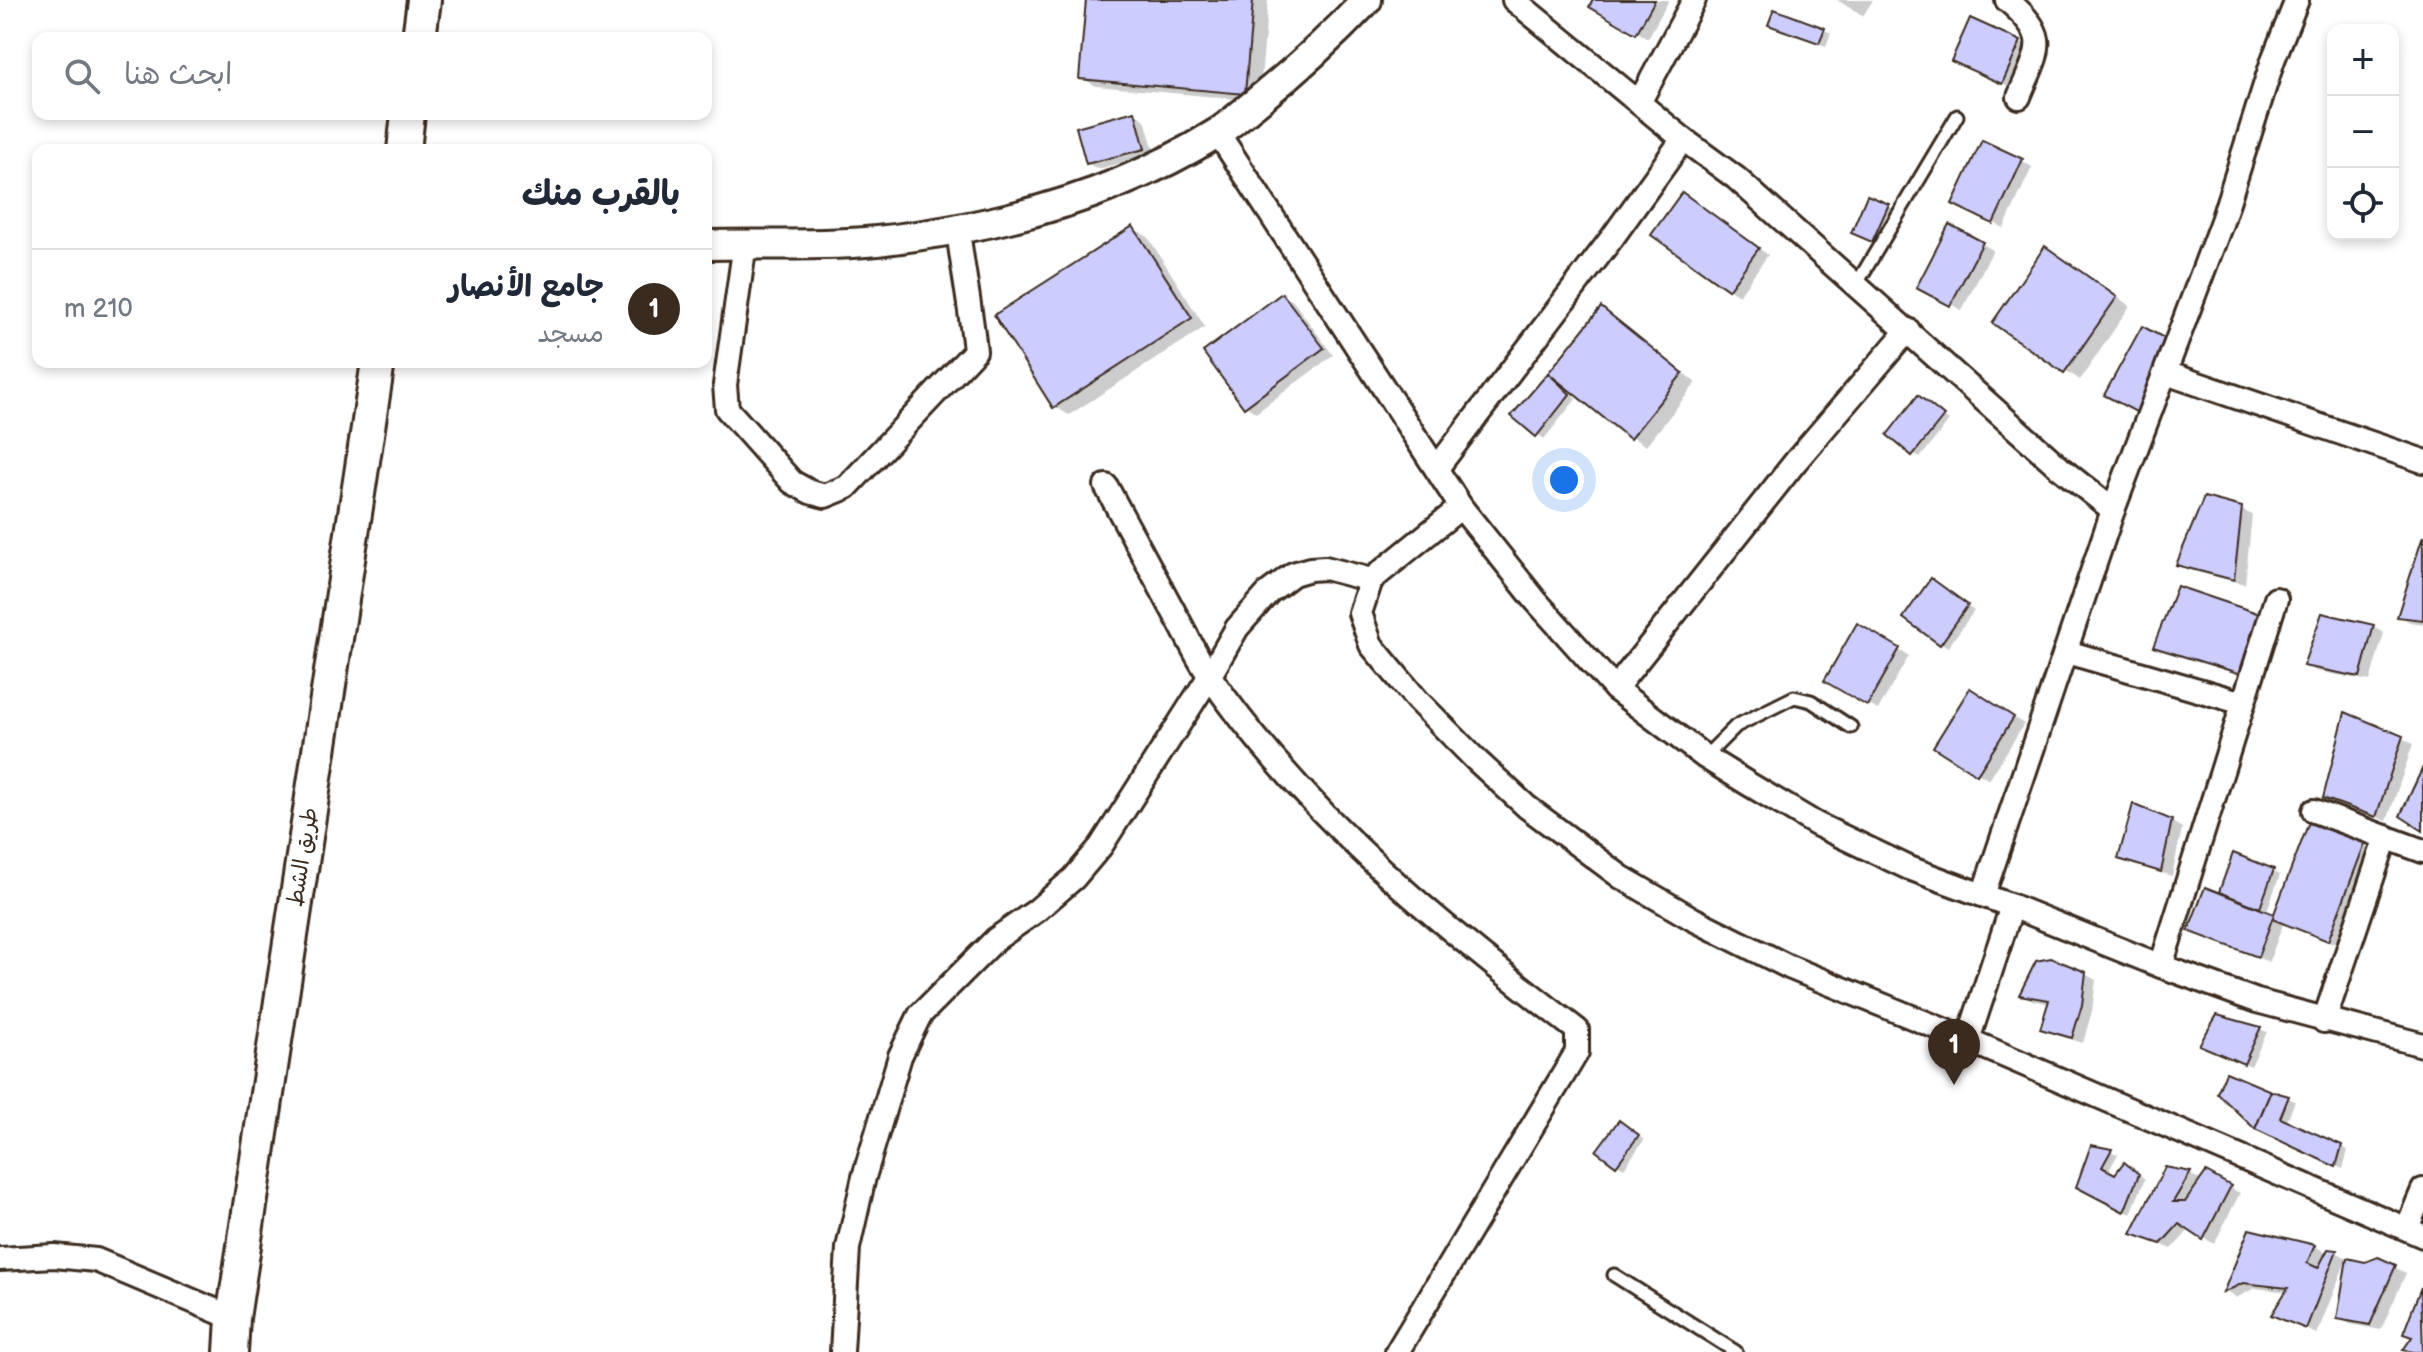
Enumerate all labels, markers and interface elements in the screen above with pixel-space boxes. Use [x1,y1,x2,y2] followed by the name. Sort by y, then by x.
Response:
[2327,24,2399,240] map controls
[2327,24,2399,96] button: +
[32,32,712,120] search box
[60,54,104,98] icon: search
[124,57,232,93] text: ابحث هنا
[2327,96,2399,168] button: −
[2327,168,2399,240] button: locate
[522,174,680,215] text: بالقرب منك
[449,269,604,305] text: جامع الأنصار
[64,294,133,325] text: 210 m
[649,294,659,325] text: 1
[537,319,604,350] text: مسجد
[1544,460,1584,500] your location
[282,806,324,908] street label: طريق الشط
[1928,1019,1980,1085] pin: 1

